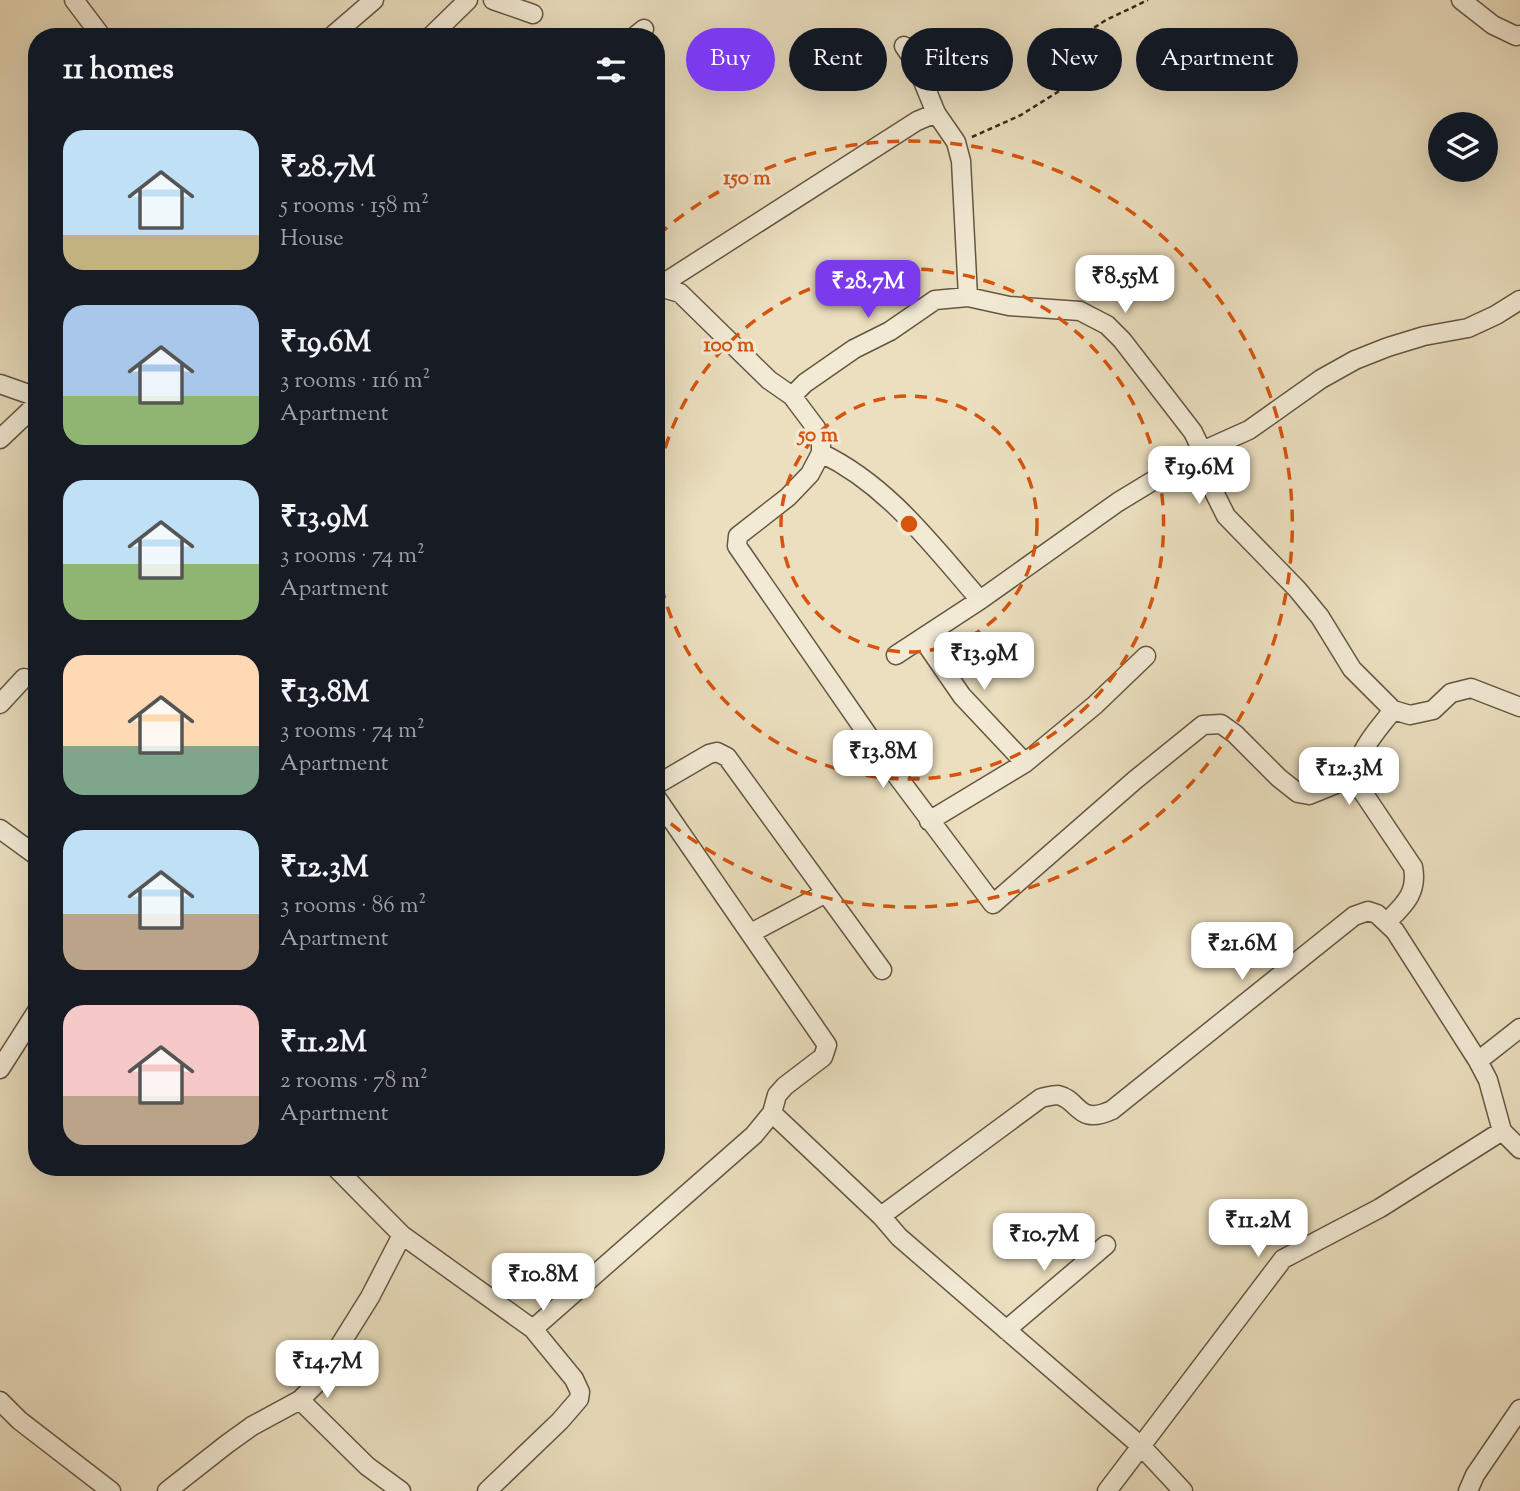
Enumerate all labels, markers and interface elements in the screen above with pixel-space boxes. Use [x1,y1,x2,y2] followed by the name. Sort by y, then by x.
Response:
[686,28,775,91] chip: Buy
[789,28,887,91] chip: Rent
[901,28,1013,91] chip: Filters
[1027,28,1122,91] chip: New
[1136,28,1298,91] chip: Apartment
[63,49,174,92] text: 11 homes
[592,51,630,89] icon: filters
[1428,112,1498,182] map controls
[1428,112,1498,182] button: layers
[280,147,376,190] text: ₹28.7M
[119,158,203,242] icon: home
[723,164,771,194] text: 150 m
[280,190,429,223] text: 5 rooms · 158 m²
[280,223,344,256] text: House
[1068,256,1182,315] pin: ₹8.55M
[811,260,925,320] pin: ₹28.7M
[1091,261,1159,294] text: ₹8.55M
[831,266,905,299] text: ₹28.7M
[280,322,371,365] text: ₹19.6M
[704,331,755,361] text: 100 m
[119,333,203,417] icon: home
[280,365,430,398] text: 3 rooms · 116 m²
[280,398,389,431] text: Apartment
[796,421,839,451] text: 50 m
[1142,447,1256,506] pin: ₹19.6M
[1164,452,1234,485] text: ₹19.6M
[280,497,369,540] text: ₹13.9M
[119,508,203,592] icon: home
[897,512,921,536] centre of rings
[280,540,425,573] text: 3 rooms · 74 m²
[280,573,389,606] text: Apartment
[927,632,1041,692] pin: ₹13.9M
[950,638,1018,671] text: ₹13.9M
[280,672,369,715] text: ₹13.8M
[119,683,203,767] icon: home
[280,715,425,748] text: 3 rooms · 74 m²
[826,730,940,790] pin: ₹13.8M
[849,736,917,769] text: ₹13.8M
[280,748,389,781] text: Apartment
[1292,748,1406,807] pin: ₹12.3M
[1315,753,1383,786] text: ₹12.3M
[280,847,369,890] text: ₹12.3M
[119,858,203,942] icon: home
[280,890,426,923] text: 3 rooms · 86 m²
[1185,922,1299,982] pin: ₹21.6M
[280,923,389,956] text: Apartment
[1207,928,1277,961] text: ₹21.6M
[280,1022,367,1065] text: ₹11.2M
[119,1033,203,1117] icon: home
[280,1065,428,1098] text: 2 rooms · 78 m²
[280,1098,389,1131] text: Apartment
[1201,1200,1315,1259] pin: ₹11.2M
[1225,1205,1291,1238] text: ₹11.2M
[987,1214,1101,1273] pin: ₹10.7M
[1009,1219,1079,1252] text: ₹10.7M
[486,1254,600,1313] pin: ₹10.8M
[508,1259,578,1292] text: ₹10.8M
[270,1340,384,1400] pin: ₹14.7M
[292,1346,362,1379] text: ₹14.7M

